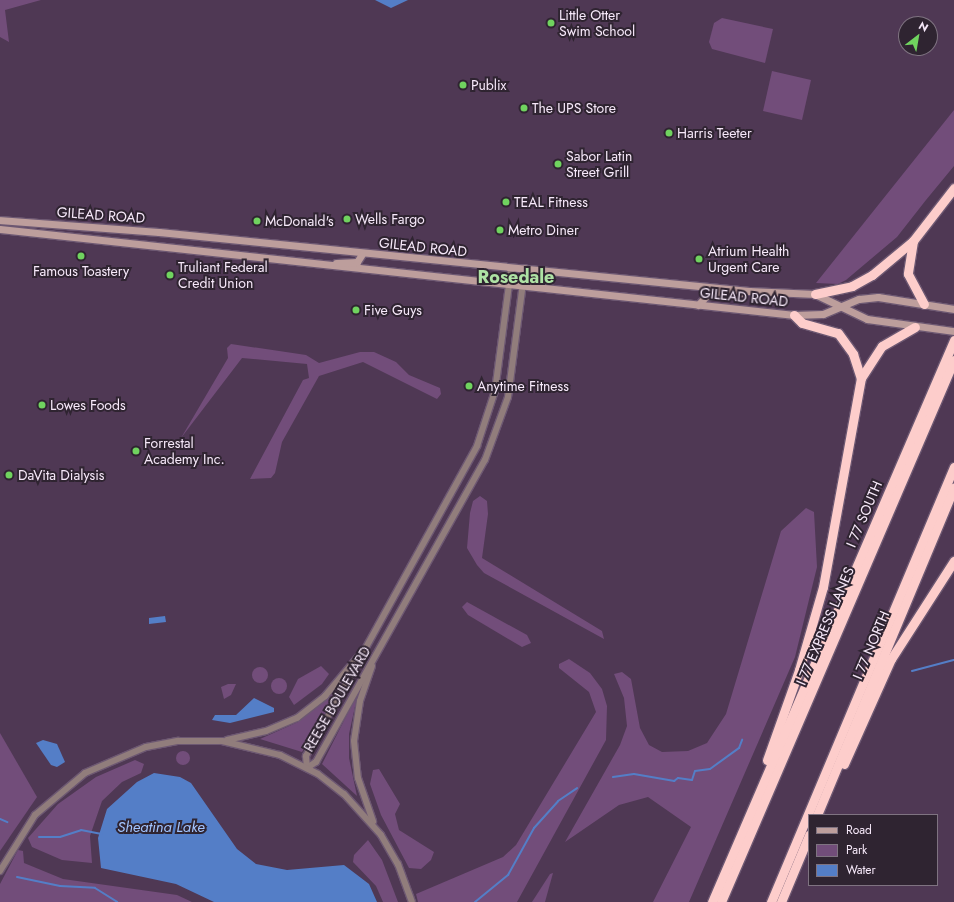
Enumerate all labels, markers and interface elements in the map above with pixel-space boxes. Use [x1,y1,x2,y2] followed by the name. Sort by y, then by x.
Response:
[559,7,635,40] place label: Little Otter Swim School
[898,16,938,56] north arrow
[916,17,932,36] text: N
[546,18,556,28] marker: Little Otter Swim School
[471,77,506,93] place label: Publix
[458,80,468,90] marker: Publix
[532,100,616,116] place label: The UPS Store
[519,103,529,113] marker: The UPS Store
[677,125,752,141] place label: Harris Teeter
[664,128,674,138] marker: Harris Teeter
[566,148,632,180] place label: Sabor Latin Street Grill
[553,159,563,169] marker: Sabor Latin Street Grill
[514,194,588,210] place label: TEAL Fitness
[501,197,511,207] marker: TEAL Fitness
[56,204,146,226] street label: GILEAD ROAD
[355,211,425,227] place label: Wells Fargo
[265,213,334,229] place label: McDonald's
[342,214,352,224] marker: Wells Fargo
[252,216,262,226] marker: McDonald's
[508,222,579,238] place label: Metro Diner
[495,225,505,235] marker: Metro Diner
[378,234,468,260] street label: GILEAD ROAD
[708,243,789,276] place label: Atrium Health Urgent Care
[76,251,86,261] marker: Famous Toastery
[693,253,705,265] marker: Atrium Health Urgent Care
[178,259,268,292] place label: Truliant Federal Credit Union
[33,263,129,279] place label: Famous Toastery
[478,266,554,288] district label: Rosedale
[165,270,175,280] marker: Truliant Federal Credit Union
[699,284,789,310] street label: GILEAD ROAD
[364,302,422,318] place label: Five Guys
[351,305,361,315] marker: Five Guys
[477,378,569,394] place label: Anytime Fitness
[464,381,474,391] marker: Anytime Fitness
[50,397,126,413] place label: Lowes Foods
[37,400,47,410] marker: Lowes Foods
[144,435,225,468] place label: Forrestal Academy Inc.
[131,446,141,456] marker: Forrestal Academy Inc.
[18,467,105,483] place label: DaVita Dialysis
[3,469,15,481] marker: DaVita Dialysis
[842,478,886,550] street label: I 77 SOUTH
[792,564,858,688] street label: I 77 EXPRESS LANES
[849,608,893,682] street label: I 77 NORTH
[300,643,374,755] street label: REESE BOULEVARD
[808,814,938,886] legend
[117,819,205,837] water label: Sheatina Lake
[846,821,872,839] text: Road
[846,841,867,859] text: Park
[846,861,876,879] text: Water

